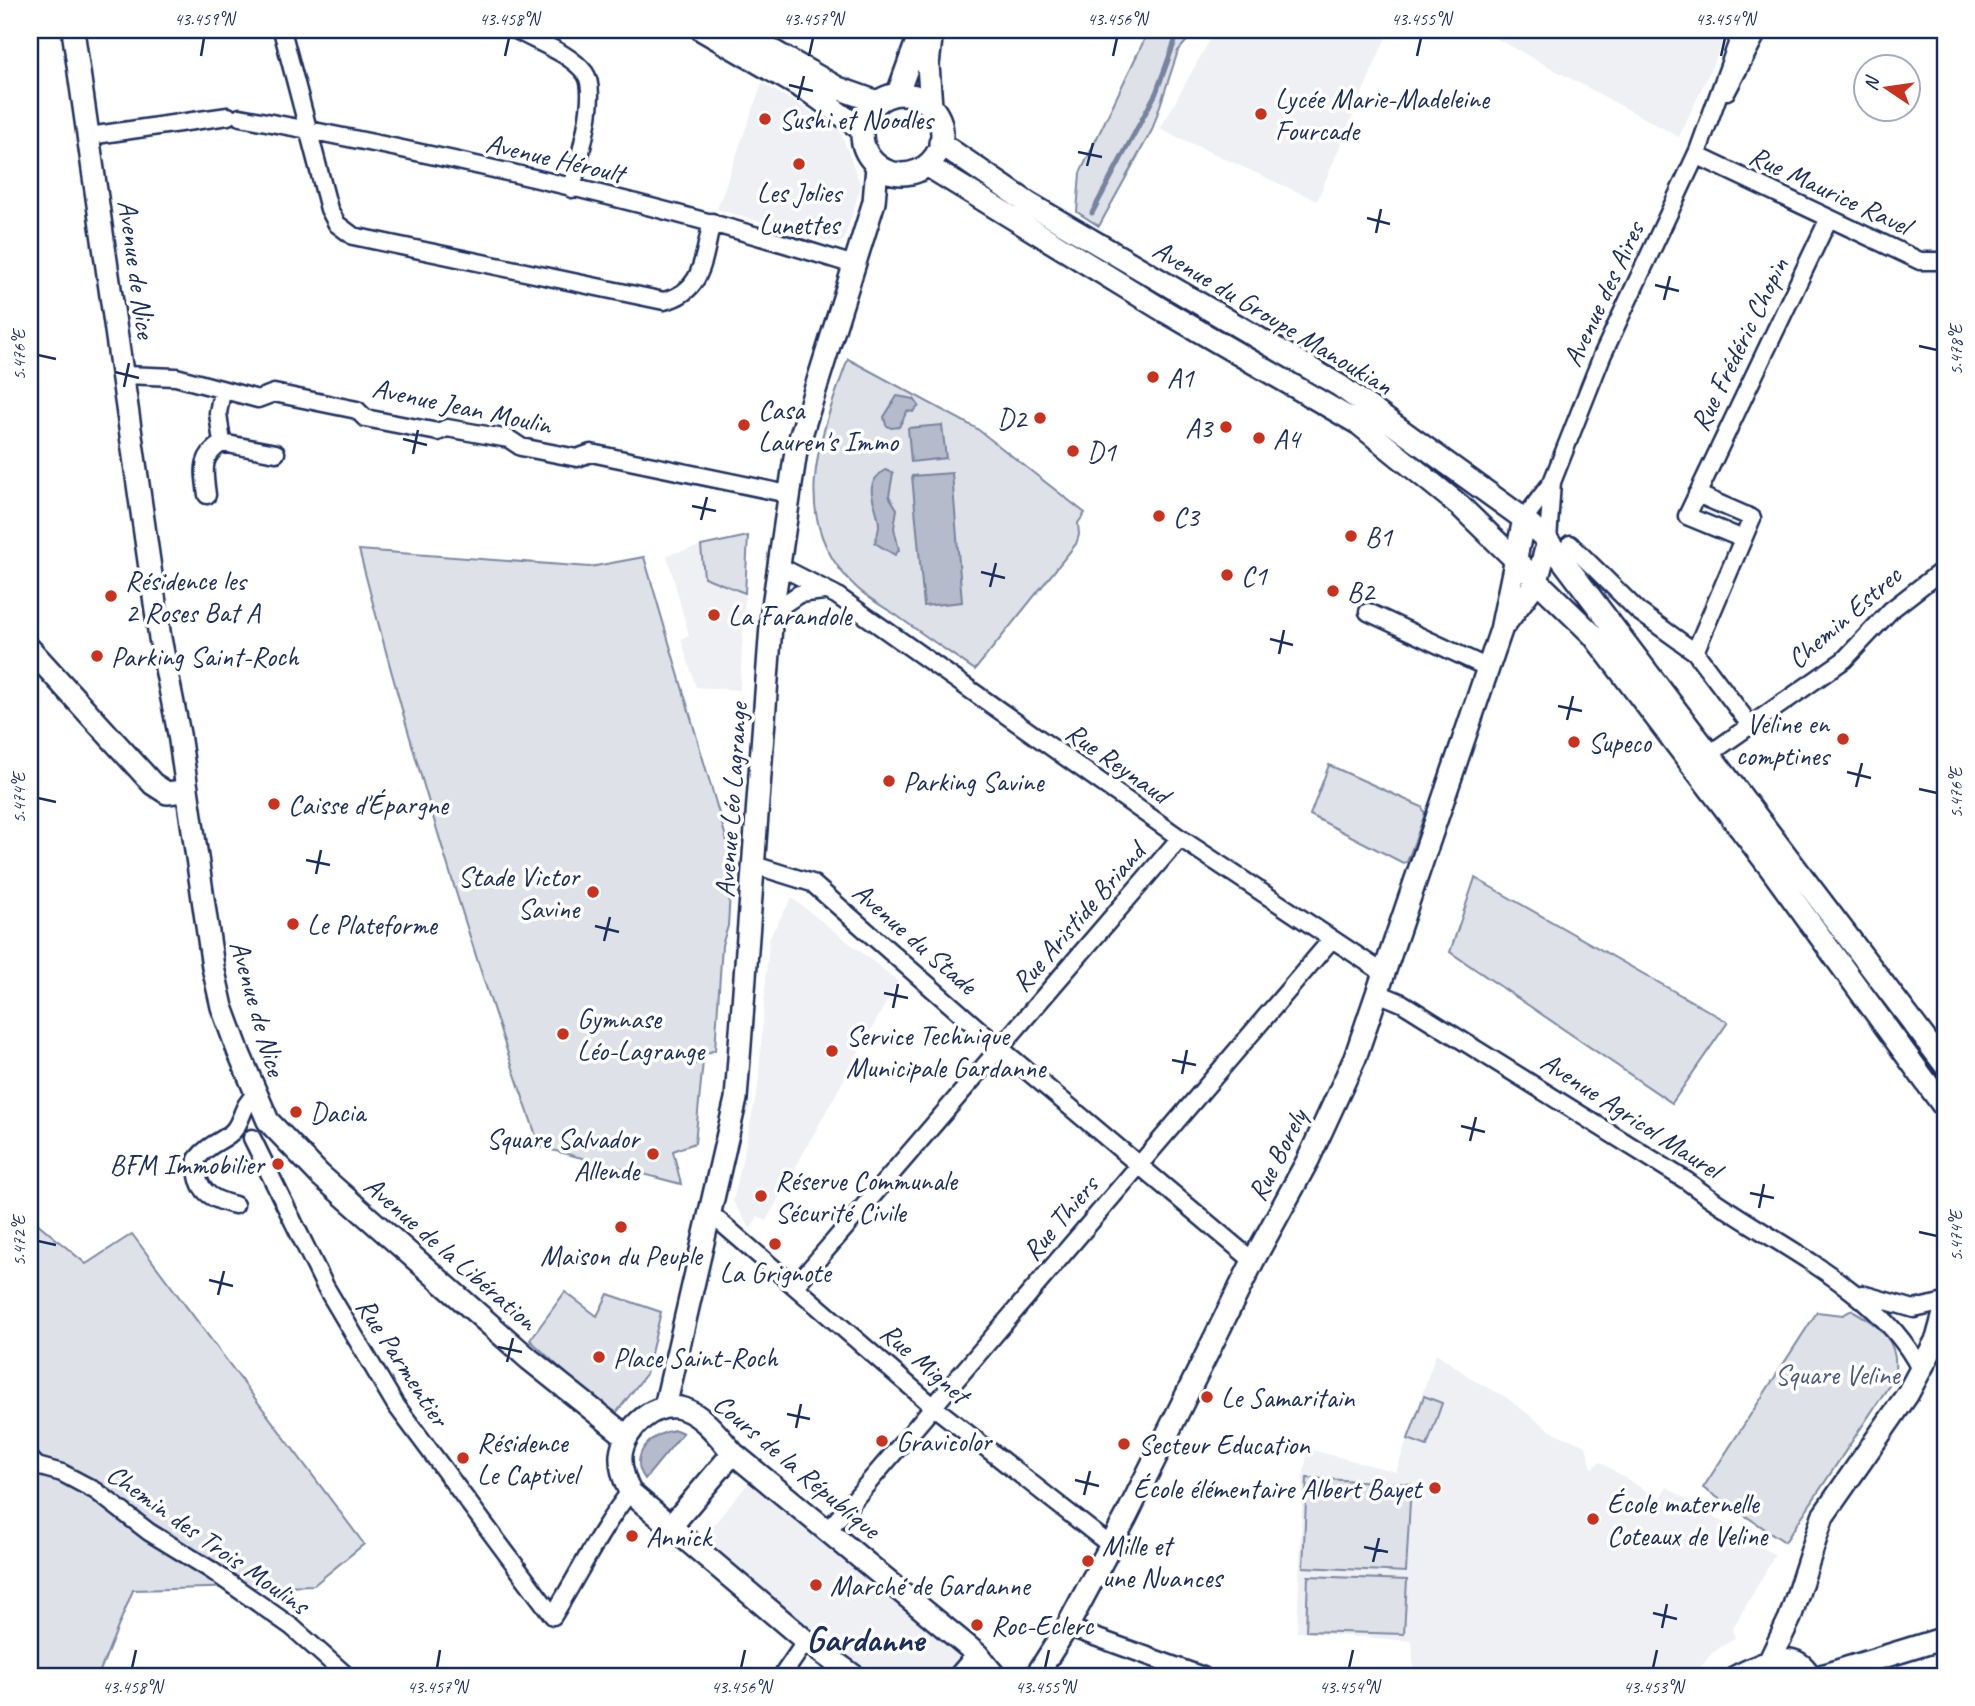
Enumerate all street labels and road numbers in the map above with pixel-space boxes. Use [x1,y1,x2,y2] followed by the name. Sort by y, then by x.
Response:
[483,125,631,192] street label: Avenue Héroult
[1744,137,1921,245] street label: Rue Maurice Ravel
[110,198,164,342] street label: Avenue de Nice
[1554,214,1653,372] street label: Avenue des Aires
[1147,232,1400,403] street label: Avenue du Groupe Manoukian
[1682,251,1796,437] street label: Rue Frédéric Chopin
[369,370,556,442] street label: Avenue Jean Moulin
[1780,557,1910,676] street label: Chemin Estrec
[707,700,755,899] street label: Avenue Léo Lagrange
[1059,714,1180,814] street label: Rue Reynaud
[1004,832,1155,999] street label: Rue Aristide Briand
[845,874,986,1003] street label: Avenue du Stade
[222,936,295,1081] street label: Avenue de Nice
[1534,1044,1732,1189] street label: Avenue Agricol Maurel
[1239,1101,1316,1207] street label: Rue Borely
[1014,1166,1107,1268] street label: Rue Thiers
[357,1168,546,1339] street label: Avenue de la Libération
[348,1291,459,1434] street label: Rue Parmentier
[873,1315,980,1414] street label: Rue Mignet
[706,1386,889,1547] street label: Cours de la République
[100,1456,318,1623] street label: Chemin des Trois Moulins

